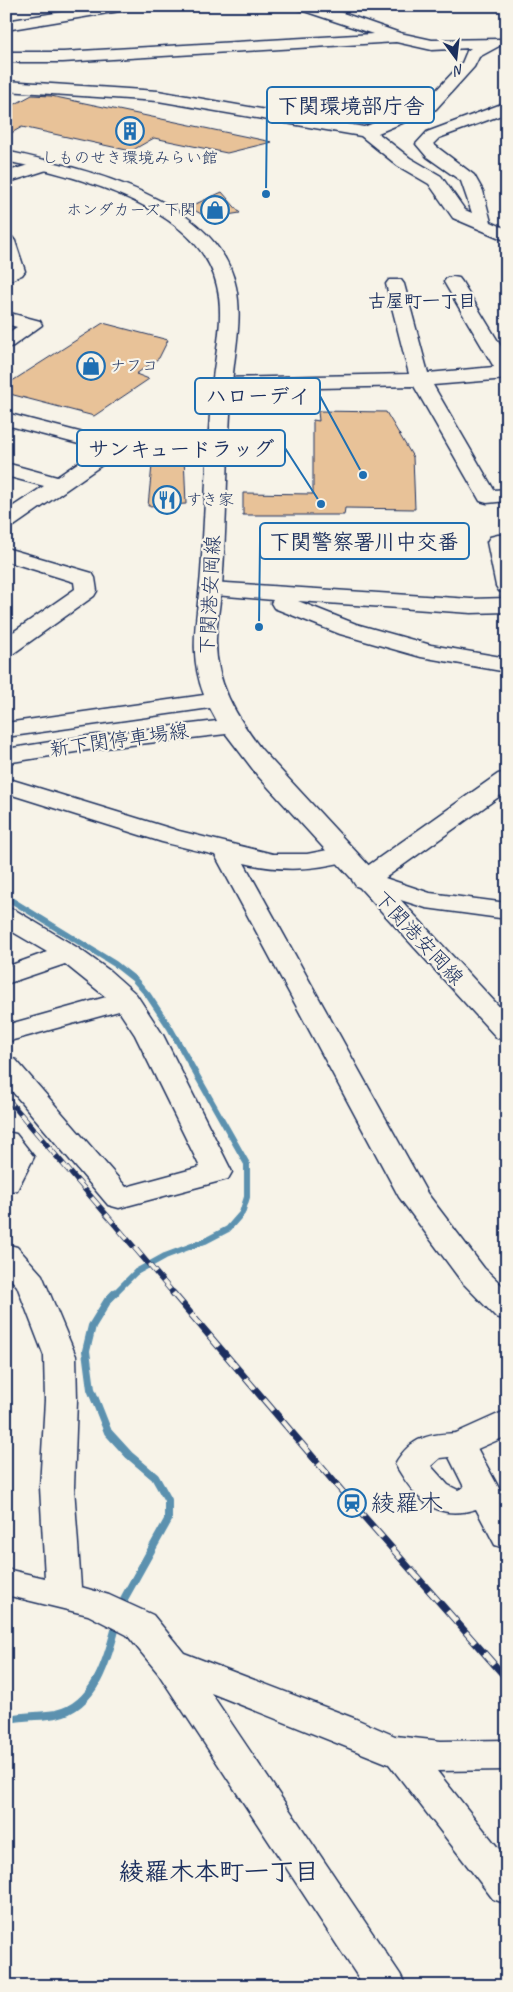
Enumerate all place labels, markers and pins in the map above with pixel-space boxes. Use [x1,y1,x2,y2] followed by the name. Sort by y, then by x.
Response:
[267,87,434,123] callout: 下関環境部庁舎
[115,116,145,146] building icon: しものせき環境みらい館
[42,148,218,168] place label: しものせき環境みらい館
[200,195,230,225] shop icon: ホンダカーズ 下関
[66,200,196,220] place label: ホンダカーズ 下関
[76,351,106,381] shop icon: ナフコ
[110,356,158,376] place label: ナフコ
[195,378,320,414] callout: ハローデイ
[77,430,285,466] callout: サンキュードラッグ
[152,485,182,515] restaurant icon: すき家
[186,490,234,510] place label: すき家
[260,523,469,559] callout: 下関警察署川中交番
[337,1488,367,1518] station icon: 綾羅木
[371,1488,443,1518] place label: 綾羅木

